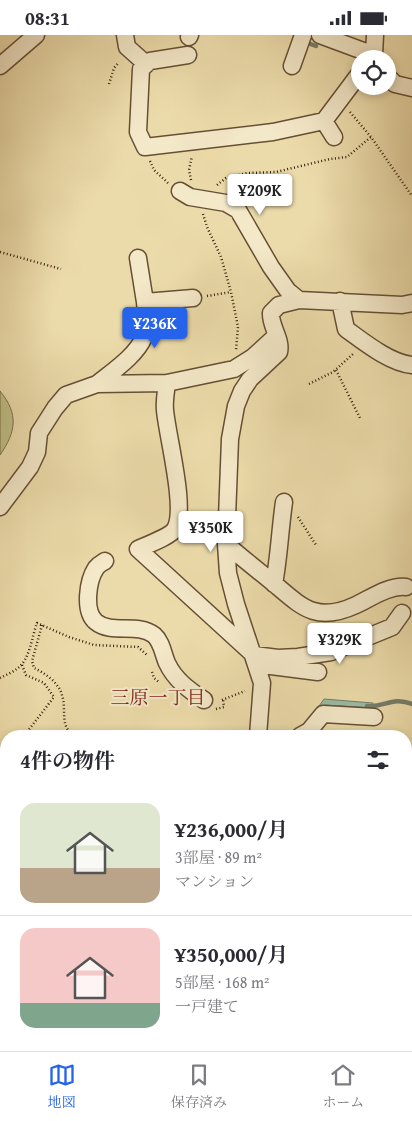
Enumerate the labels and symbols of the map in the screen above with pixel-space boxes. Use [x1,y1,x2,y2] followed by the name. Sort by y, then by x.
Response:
[225,173,295,216] pin: ¥209K
[120,307,190,349] pin: ¥236K
[176,511,246,553] pin: ¥350K
[305,623,375,665] pin: ¥329K
[110,683,206,711] district label: 三原一丁目

